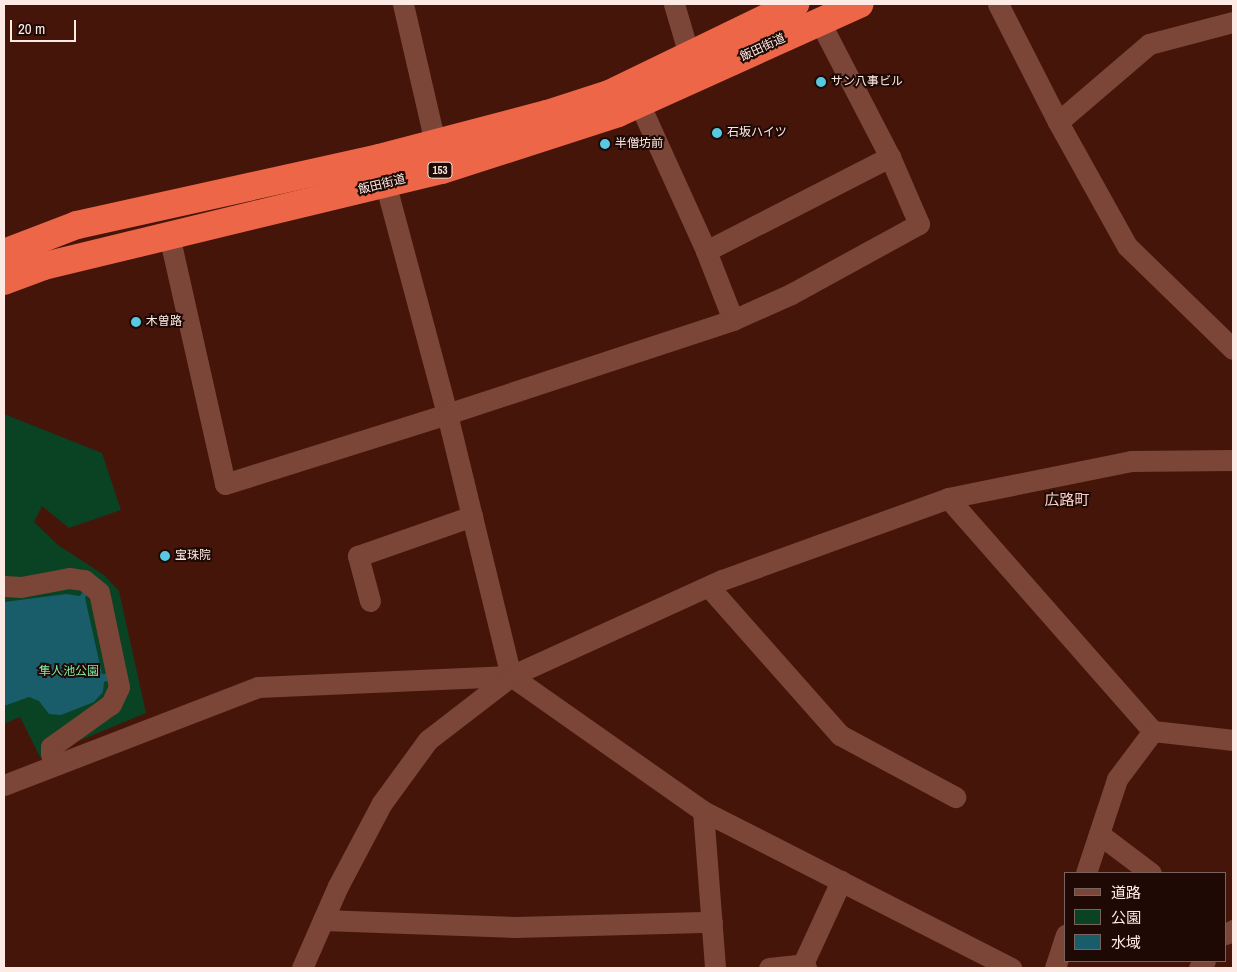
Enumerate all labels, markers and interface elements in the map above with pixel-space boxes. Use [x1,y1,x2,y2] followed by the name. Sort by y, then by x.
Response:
[12,10,79,42] scale bar
[18,18,45,39] text: 20 m
[738,31,788,65] street label: 飯田街道
[831,75,903,89] place label: サン八事ビル
[815,76,827,88] marker: サン八事ビル
[727,126,787,140] place label: 石坂ハイツ
[711,127,723,139] marker: 石坂ハイツ
[615,137,663,151] place label: 半僧坊前
[599,138,611,150] marker: 半僧坊前
[426,162,454,178] road number: 153
[357,172,407,198] street label: 飯田街道
[146,315,182,329] place label: 木曽路
[130,316,142,328] marker: 木曽路
[1045,491,1089,509] district label: 広路町
[175,549,211,563] place label: 宝珠院
[159,550,171,562] marker: 宝珠院
[39,665,99,679] park label: 隼人池公園
[1064,872,1227,962] legend
[1111,882,1141,903] text: 道路
[1111,907,1141,928] text: 公園
[1111,932,1141,953] text: 水域

